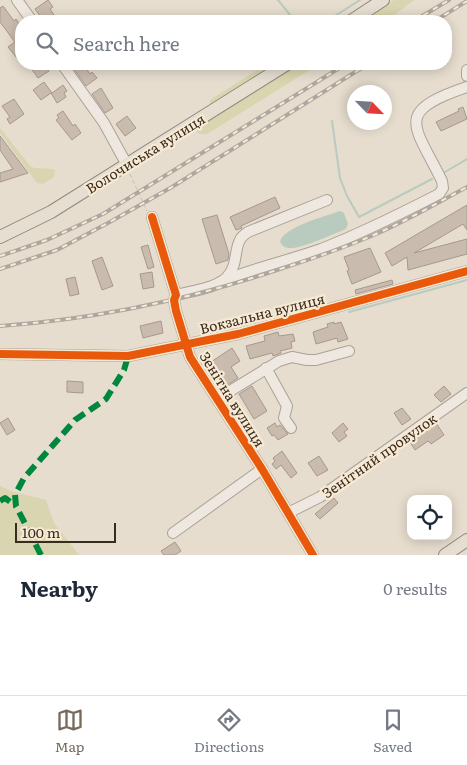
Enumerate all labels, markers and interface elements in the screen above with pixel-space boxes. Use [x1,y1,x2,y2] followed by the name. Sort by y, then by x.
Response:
[15,15,452,70] search box
[33,29,61,57] icon: search
[73,29,180,57] text: Search here
[347,85,392,130] north arrow
[81,108,209,198] street label: Волочиська вулиця
[197,288,327,338] street label: Вокзальна вулиця
[196,347,270,451] street label: Зенітна вулиця
[318,407,441,502] street label: Зенітний провулок
[407,495,452,540] map controls
[407,495,452,540] button: locate
[15,520,116,543] scale bar
[22,522,60,542] text: 100 m
[20,572,98,603] text: Nearby
[383,576,447,600] text: 0 results
[55,706,85,756] tab: Map
[194,706,264,756] tab: Directions
[373,706,412,756] tab: Saved

